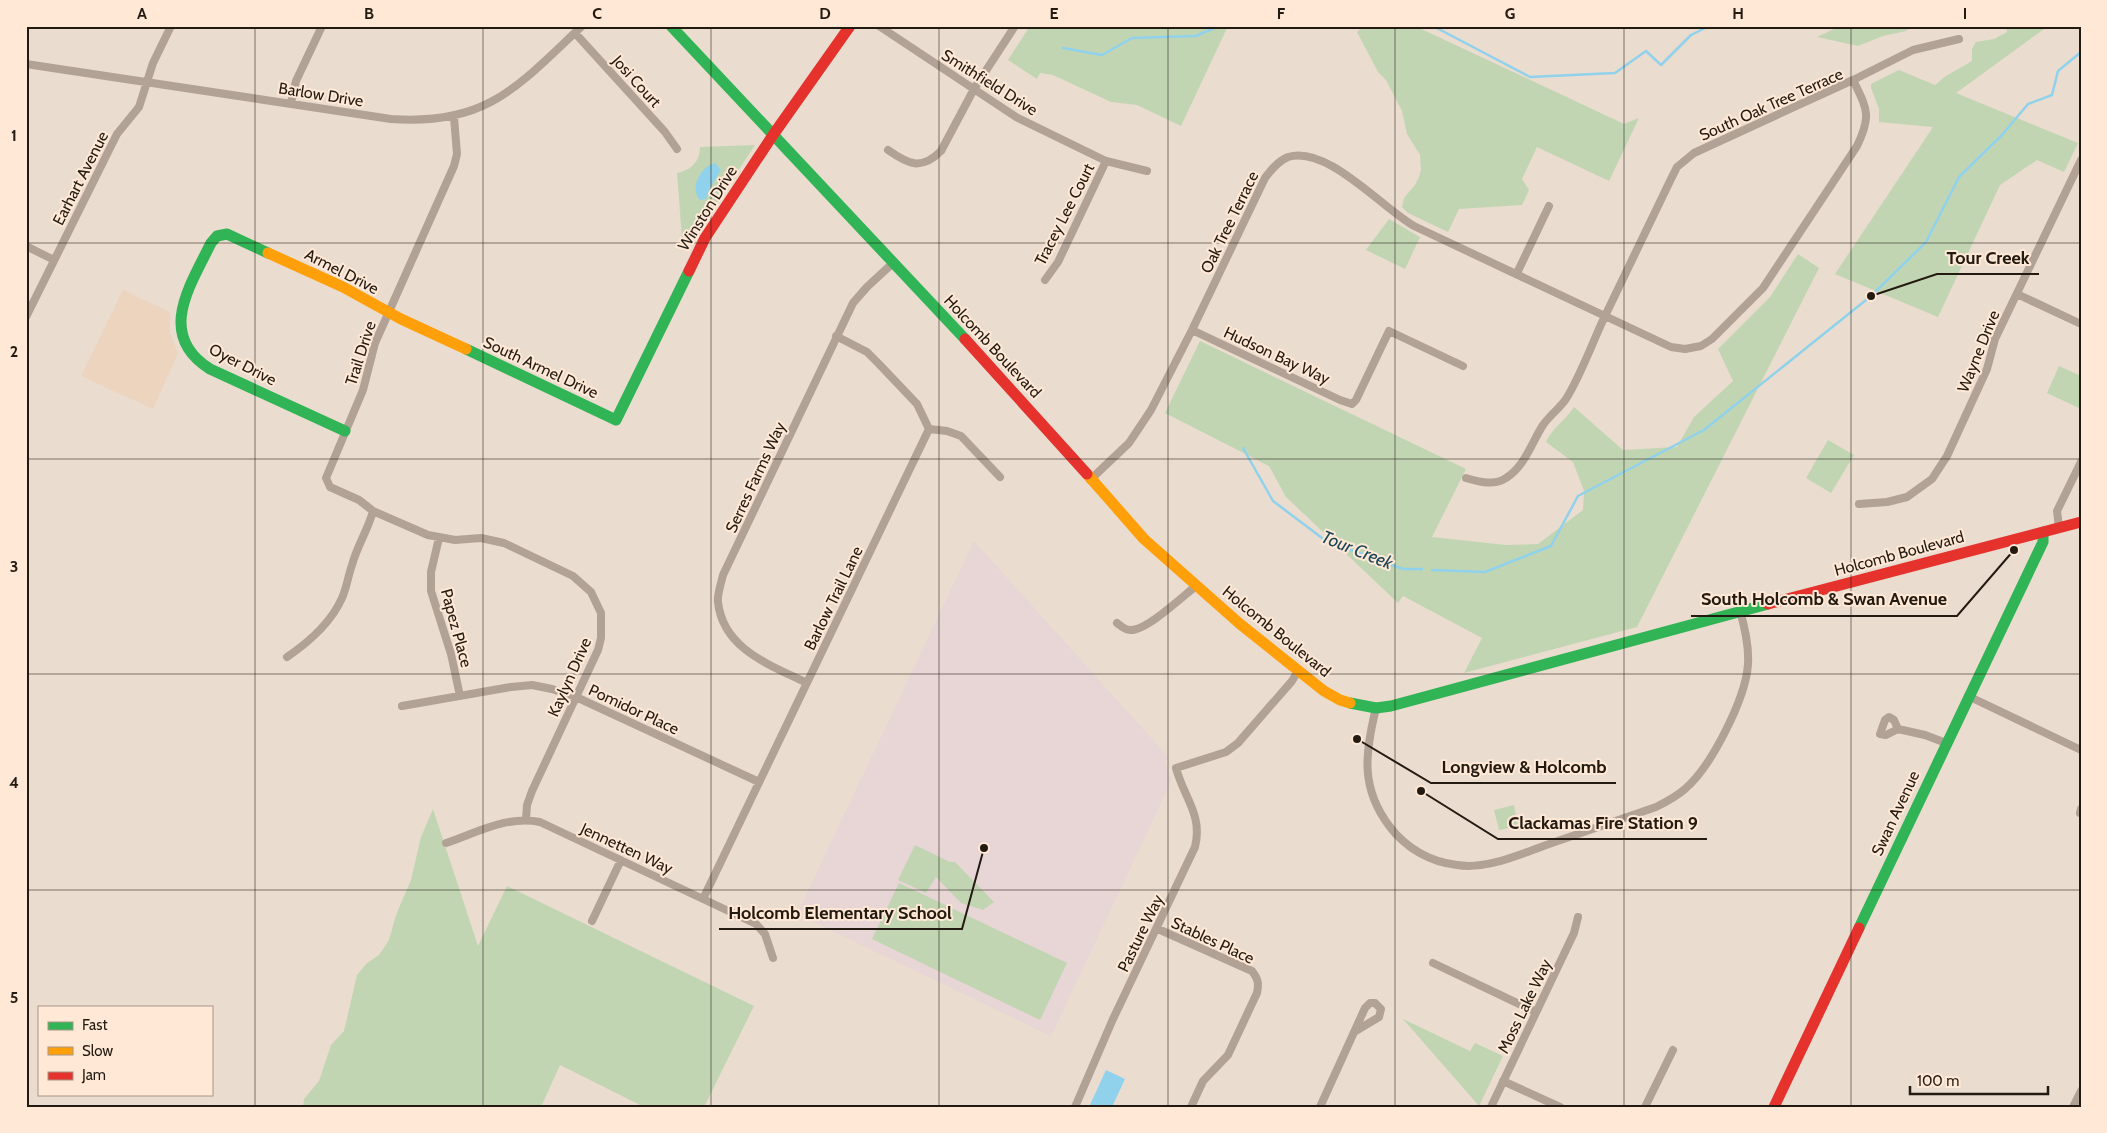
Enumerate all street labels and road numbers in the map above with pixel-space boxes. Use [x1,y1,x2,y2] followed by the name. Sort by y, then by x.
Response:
[938,45,1041,120] street label: Smithfield Drive
[608,51,665,112] street label: Josi Court
[1696,64,1846,145] street label: South Oak Tree Terrace
[277,78,365,111] street label: Barlow Drive
[49,128,112,228] street label: Earhart Avenue
[1031,160,1099,268] street label: Tracey Lee Court
[674,162,741,254] street label: Winston Drive
[1197,168,1262,276] street label: Oak Tree Terrace
[302,245,382,298] street label: Armel Drive
[940,291,1045,402] street label: Holcomb Boulevard
[1953,307,2003,395] street label: Wayne Drive
[341,319,380,388] street label: Trail Drive
[1221,323,1333,388] street label: Hudson Bay Way
[480,333,601,402] street label: South Armel Drive
[206,339,280,389] street label: Oyer Drive
[721,419,789,536] street label: Serres Farms Way
[1832,527,1966,580] street label: Holcomb Boulevard
[800,543,867,653] street label: Barlow Trail Lane
[1219,582,1335,681] street label: Holcomb Boulevard
[437,587,476,670] street label: Papez Place
[544,635,595,720] street label: Kaylyn Drive
[586,680,682,739] street label: Pomidor Place
[1867,768,1923,859] street label: Swan Avenue
[577,818,676,878] street label: Jennetten Way
[1114,891,1167,975] street label: Pasture Way
[1168,913,1257,968] street label: Stables Place
[1493,956,1555,1057] street label: Moss Lake Way

